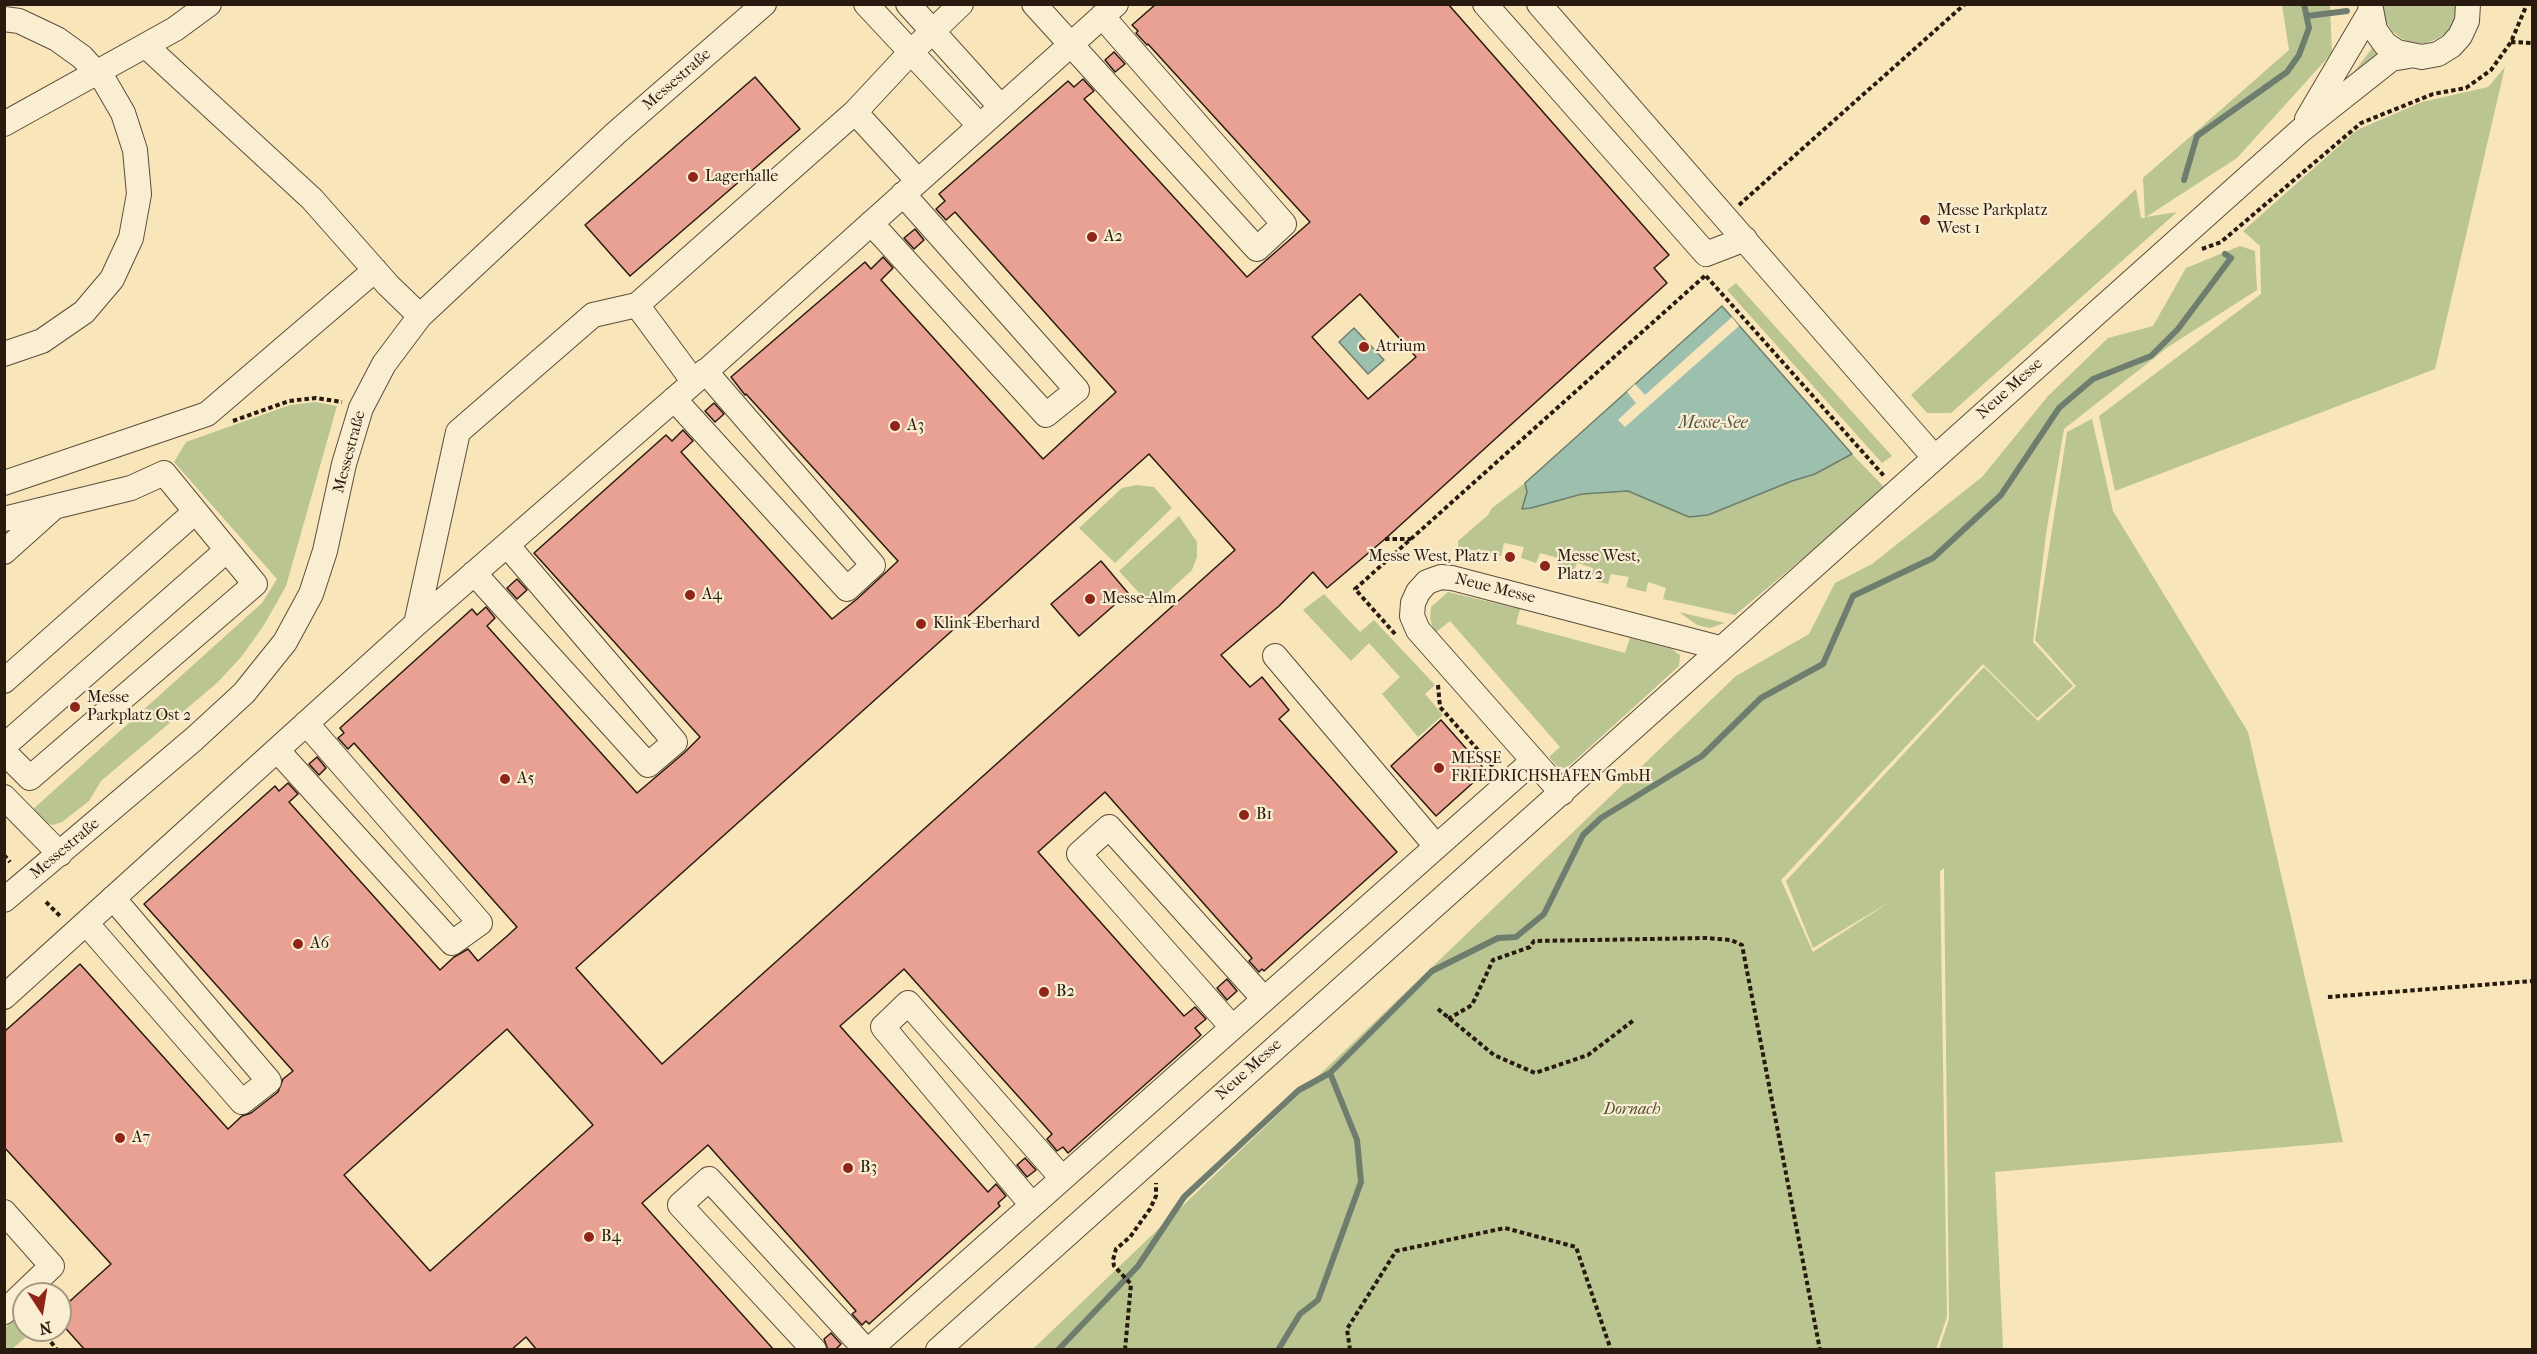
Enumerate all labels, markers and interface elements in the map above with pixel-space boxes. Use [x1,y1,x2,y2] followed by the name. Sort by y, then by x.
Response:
[639,45,715,115] street label: Messestraße
[705,167,778,187] place label: Lagerhalle
[686,170,700,184] marker: Lagerhalle
[1937,201,2047,239] place label: Messe Parkplatz West 1
[1918,213,1932,227] marker: Messe Parkplatz West 1
[1104,227,1123,247] place label: A2
[1085,230,1099,244] marker: A2
[1376,337,1426,357] place label: Atrium
[1357,340,1371,354] marker: Atrium
[1973,354,2047,424] street label: Neue Messe
[330,409,370,495] street label: Messestraße
[1678,413,1748,435] water label: Messe-See
[907,416,924,436] place label: A3
[888,419,902,433] marker: A3
[1368,547,1498,567] place label: Messe West, Platz 1
[1557,547,1640,585] place label: Messe West, Platz 2
[1503,550,1517,564] marker: Messe West, Platz 1
[1538,559,1552,573] marker: Messe West, Platz 2
[1453,570,1537,608] street label: Neue Messe
[702,585,722,605] place label: A4
[683,588,697,602] marker: A4
[1102,589,1176,609] place label: Messe-Alm
[1083,592,1097,606] marker: Messe-Alm
[933,614,1040,634] place label: Klink-Eberhard
[914,617,928,631] marker: Klink-Eberhard
[87,688,191,726] place label: Messe Parkplatz Ost 2
[68,700,82,714] marker: Messe Parkplatz Ost 2
[1451,749,1651,787] place label: MESSE FRIEDRICHSHAFEN GmbH
[1432,761,1446,775] marker: MESSE FRIEDRICHSHAFEN GmbH
[517,769,534,789] place label: A5
[498,772,512,786] marker: A5
[1256,805,1272,825] place label: B1
[1237,808,1251,822] marker: B1
[26,814,104,884] street label: Messestraße
[310,934,329,954] place label: A6
[291,937,305,951] marker: A6
[1056,982,1075,1002] place label: B2
[1037,985,1051,999] marker: B2
[1212,1035,1286,1105] street label: Neue Messe
[1603,1100,1661,1120] park label: Dornach
[132,1128,150,1148] place label: A7
[113,1131,127,1145] marker: A7
[860,1158,877,1178] place label: B3
[841,1161,855,1175] marker: B3
[601,1227,621,1247] place label: B4
[582,1230,596,1244] marker: B4
[12,1282,72,1342] north arrow
[38,1318,53,1339] text: N

